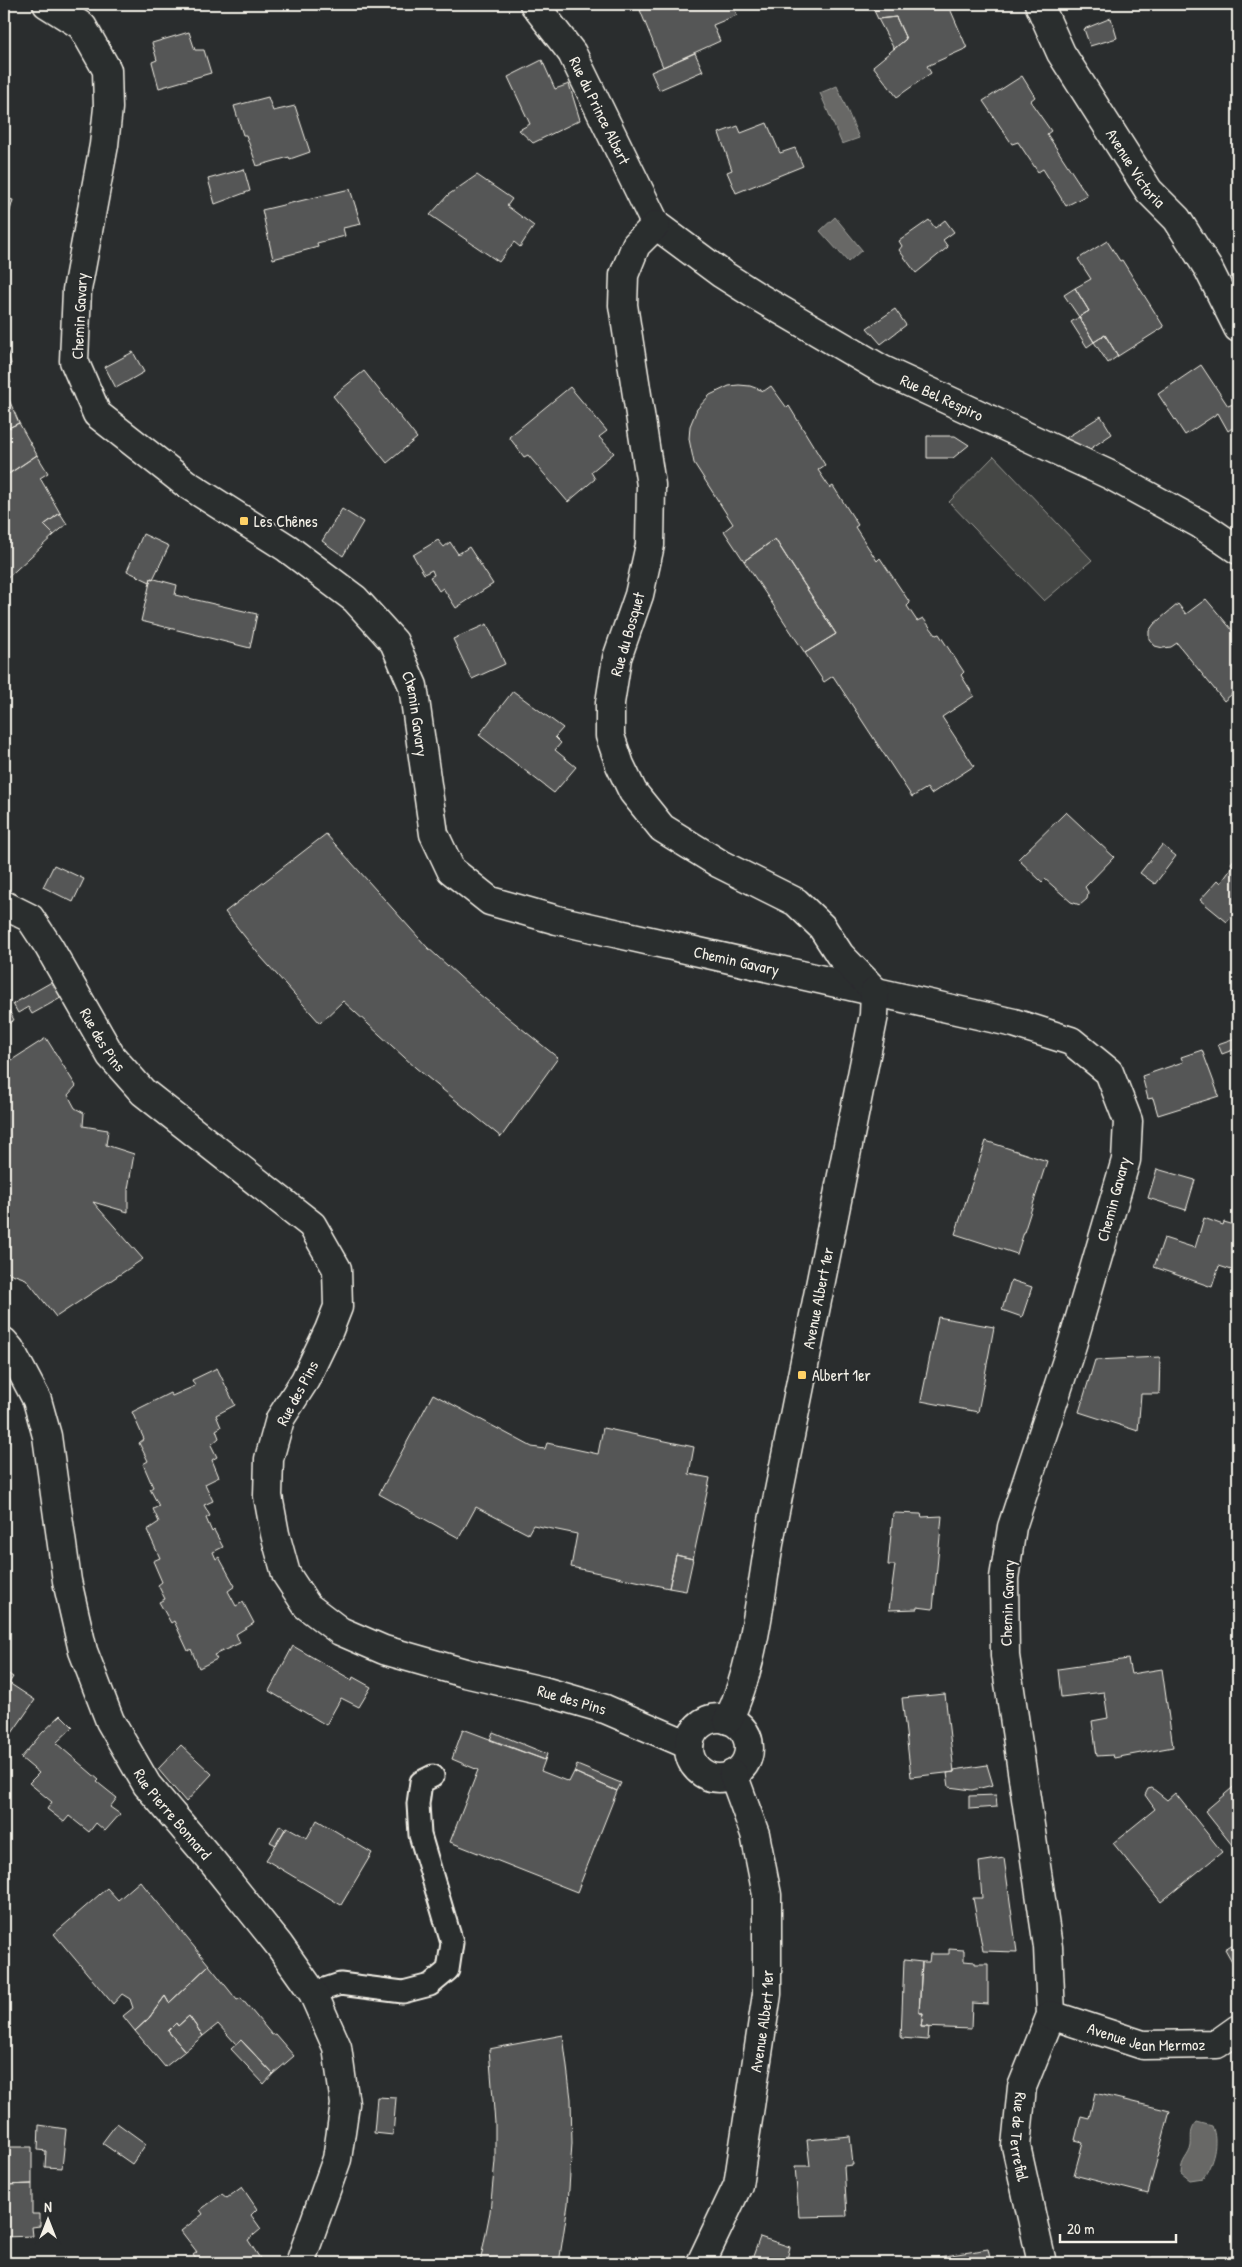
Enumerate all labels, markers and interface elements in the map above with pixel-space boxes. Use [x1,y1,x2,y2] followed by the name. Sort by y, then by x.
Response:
[564,53,636,169] street label: Rue du Prince Albert
[1101,124,1170,212] street label: Avenue Victoria
[66,272,92,360] street label: Chemin Gavary
[897,369,987,426] street label: Rue Bel Respiro
[254,510,318,532] place label: Les Chênes
[238,515,250,527] marker: Les Chênes
[605,589,650,679] street label: Rue du Bosquet
[397,667,434,758] street label: Chemin Gavary
[692,940,782,981] street label: Chemin Gavary
[75,1004,131,1076] street label: Rue des Pins
[1091,1154,1135,1244] street label: Chemin Gavary
[797,1245,839,1351] street label: Avenue Albert 1er
[271,1357,323,1429] street label: Rue des Pins
[812,1364,871,1386] place label: Albert 1er
[796,1369,808,1381] marker: Albert 1er
[994,1559,1020,1647] street label: Chemin Gavary
[535,1679,609,1720] street label: Rue des Pins
[129,1765,217,1864] street label: Rue Pierre Bonnard
[744,1970,778,2074] street label: Avenue Albert 1er
[1085,2017,1206,2056] street label: Avenue Jean Mermoz
[1005,2091,1035,2184] street label: Rue de Terrefial
[22,2194,72,2244] north arrow
[44,2197,52,2216] text: N
[1060,2212,1176,2244] scale bar
[1067,2218,1094,2239] text: 20 m

